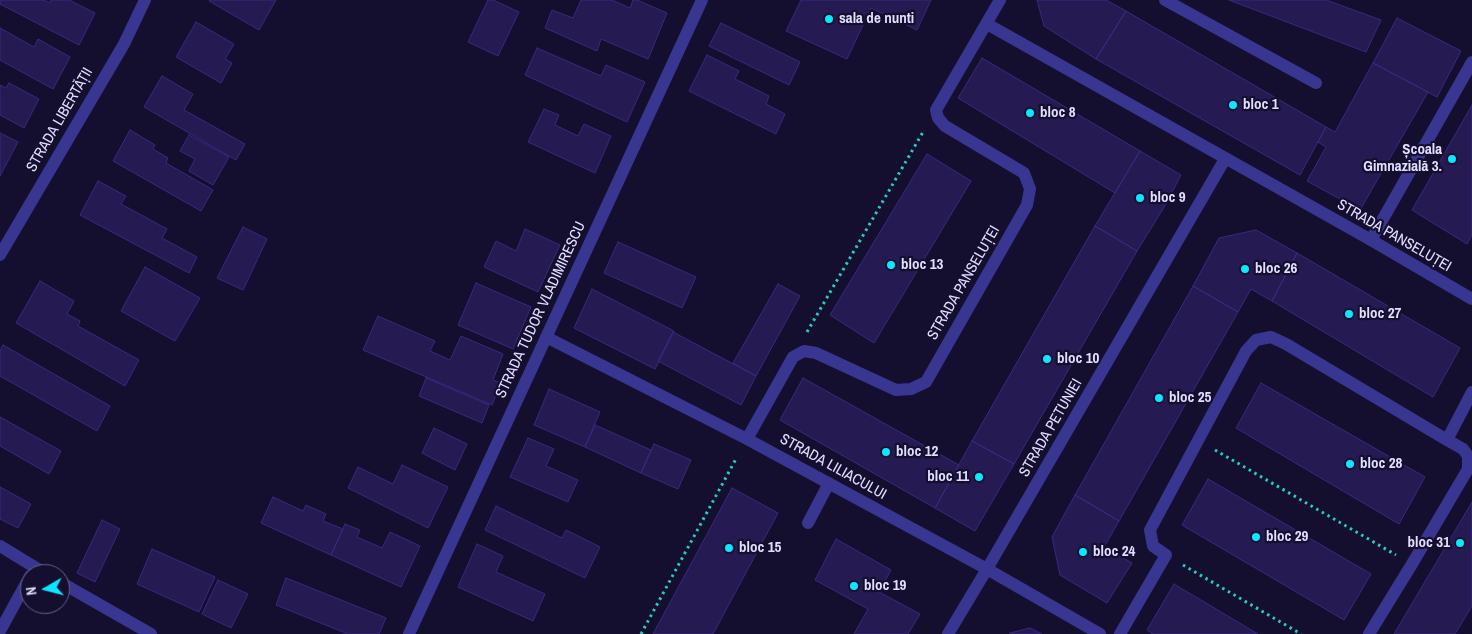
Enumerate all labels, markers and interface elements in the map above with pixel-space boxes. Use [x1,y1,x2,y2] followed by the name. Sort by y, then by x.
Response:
[839,10,914,28] place label: sala de nunti
[823,13,835,25] marker: sala de nunti
[23,65,97,175] street label: STRADA LIBERTĂȚII
[1243,96,1279,114] place label: bloc 1
[1227,99,1239,111] marker: bloc 1
[1040,104,1076,122] place label: bloc 8
[1024,107,1036,119] marker: bloc 8
[1363,141,1442,176] place label: Școala Gimnazială 3.
[1446,153,1458,165] marker: Școala Gimnazială 3.
[1150,189,1186,207] place label: bloc 9
[1134,192,1146,204] marker: bloc 9
[1334,196,1454,276] street label: STRADA PANSELUȚEI
[492,219,590,401] street label: STRADA TUDOR VLADIMIRESCU
[924,223,1004,343] street label: STRADA PANSELUȚEI
[901,256,943,274] place label: bloc 13
[885,259,897,271] marker: bloc 13
[1255,260,1297,278] place label: bloc 26
[1239,263,1251,275] marker: bloc 26
[1359,305,1401,323] place label: bloc 27
[1343,308,1355,320] marker: bloc 27
[1057,350,1099,368] place label: bloc 10
[1041,353,1053,365] marker: bloc 10
[1016,376,1086,480] street label: STRADA PETUNIEI
[1169,389,1211,407] place label: bloc 25
[1153,392,1165,404] marker: bloc 25
[777,430,889,504] street label: STRADA LILIACULUI
[896,443,938,461] place label: bloc 12
[880,446,892,458] marker: bloc 12
[1360,455,1402,473] place label: bloc 28
[1344,458,1356,470] marker: bloc 28
[927,468,969,486] place label: bloc 11
[973,471,985,483] marker: bloc 11
[1266,528,1308,546] place label: bloc 29
[1250,531,1262,543] marker: bloc 29
[1408,534,1450,552] place label: bloc 31
[1454,537,1466,549] marker: bloc 31
[739,539,781,557] place label: bloc 15
[723,542,735,554] marker: bloc 15
[1093,543,1135,561] place label: bloc 24
[1077,546,1089,558] marker: bloc 24
[20,564,70,614] north arrow
[864,577,906,595] place label: bloc 19
[848,580,860,592] marker: bloc 19
[22,586,41,596] text: N

